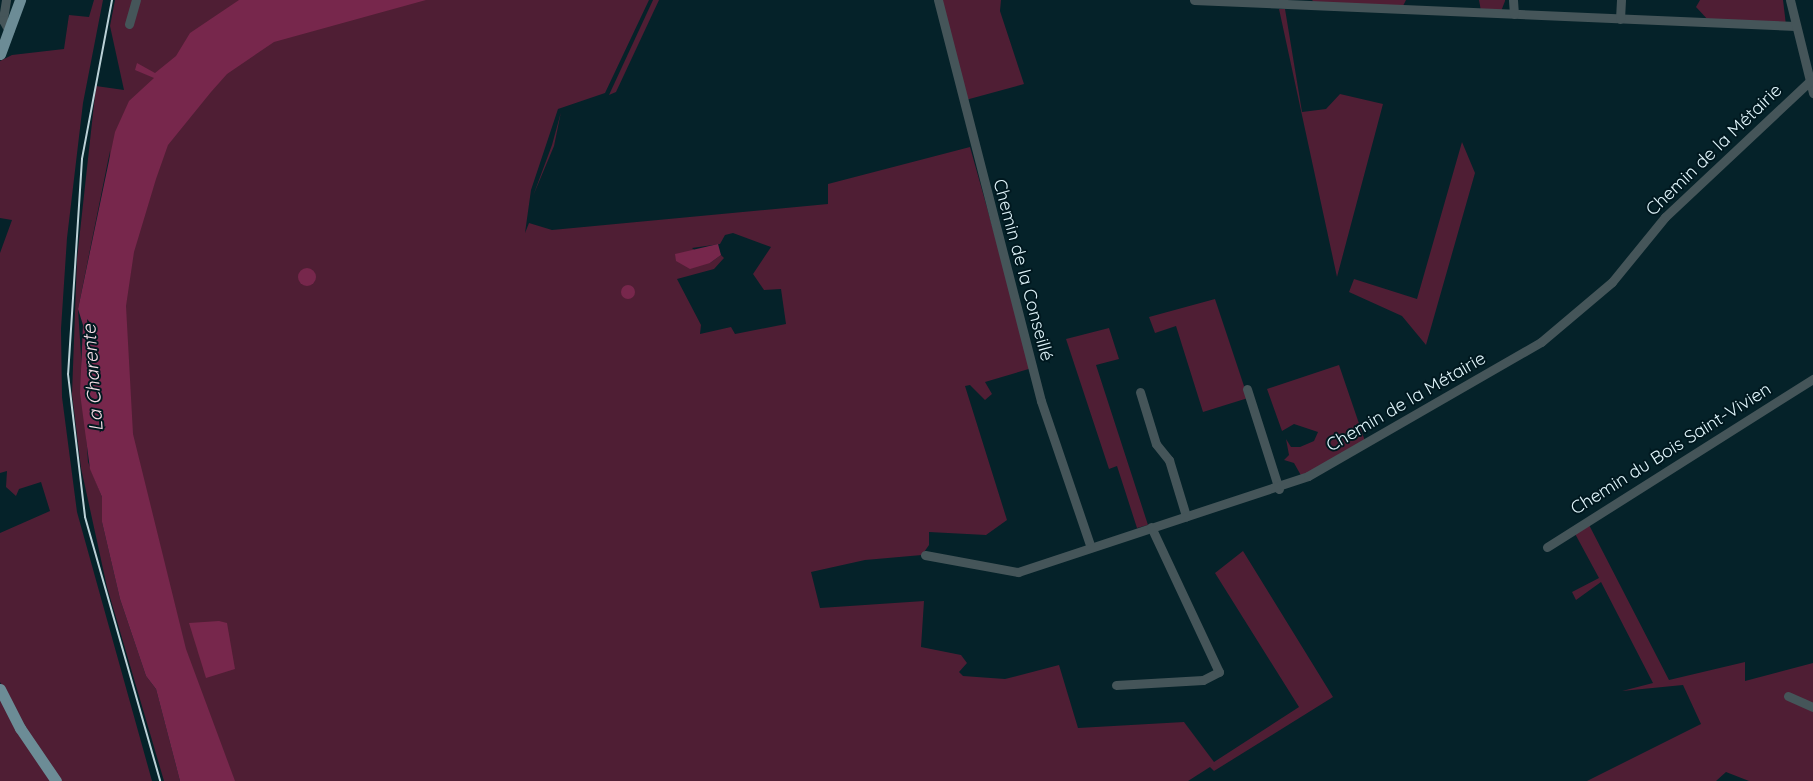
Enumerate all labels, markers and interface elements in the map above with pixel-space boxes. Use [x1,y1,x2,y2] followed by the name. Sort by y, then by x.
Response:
[1642,80,1786,220] street label: Chemin de la Métairie
[988,177,1058,363] street label: Chemin de la Conseillé
[78,324,108,432] water label: La Charente
[1322,348,1490,456] street label: Chemin de la Métairie
[1567,378,1775,520] street label: Chemin du Bois Saint-Vivien

